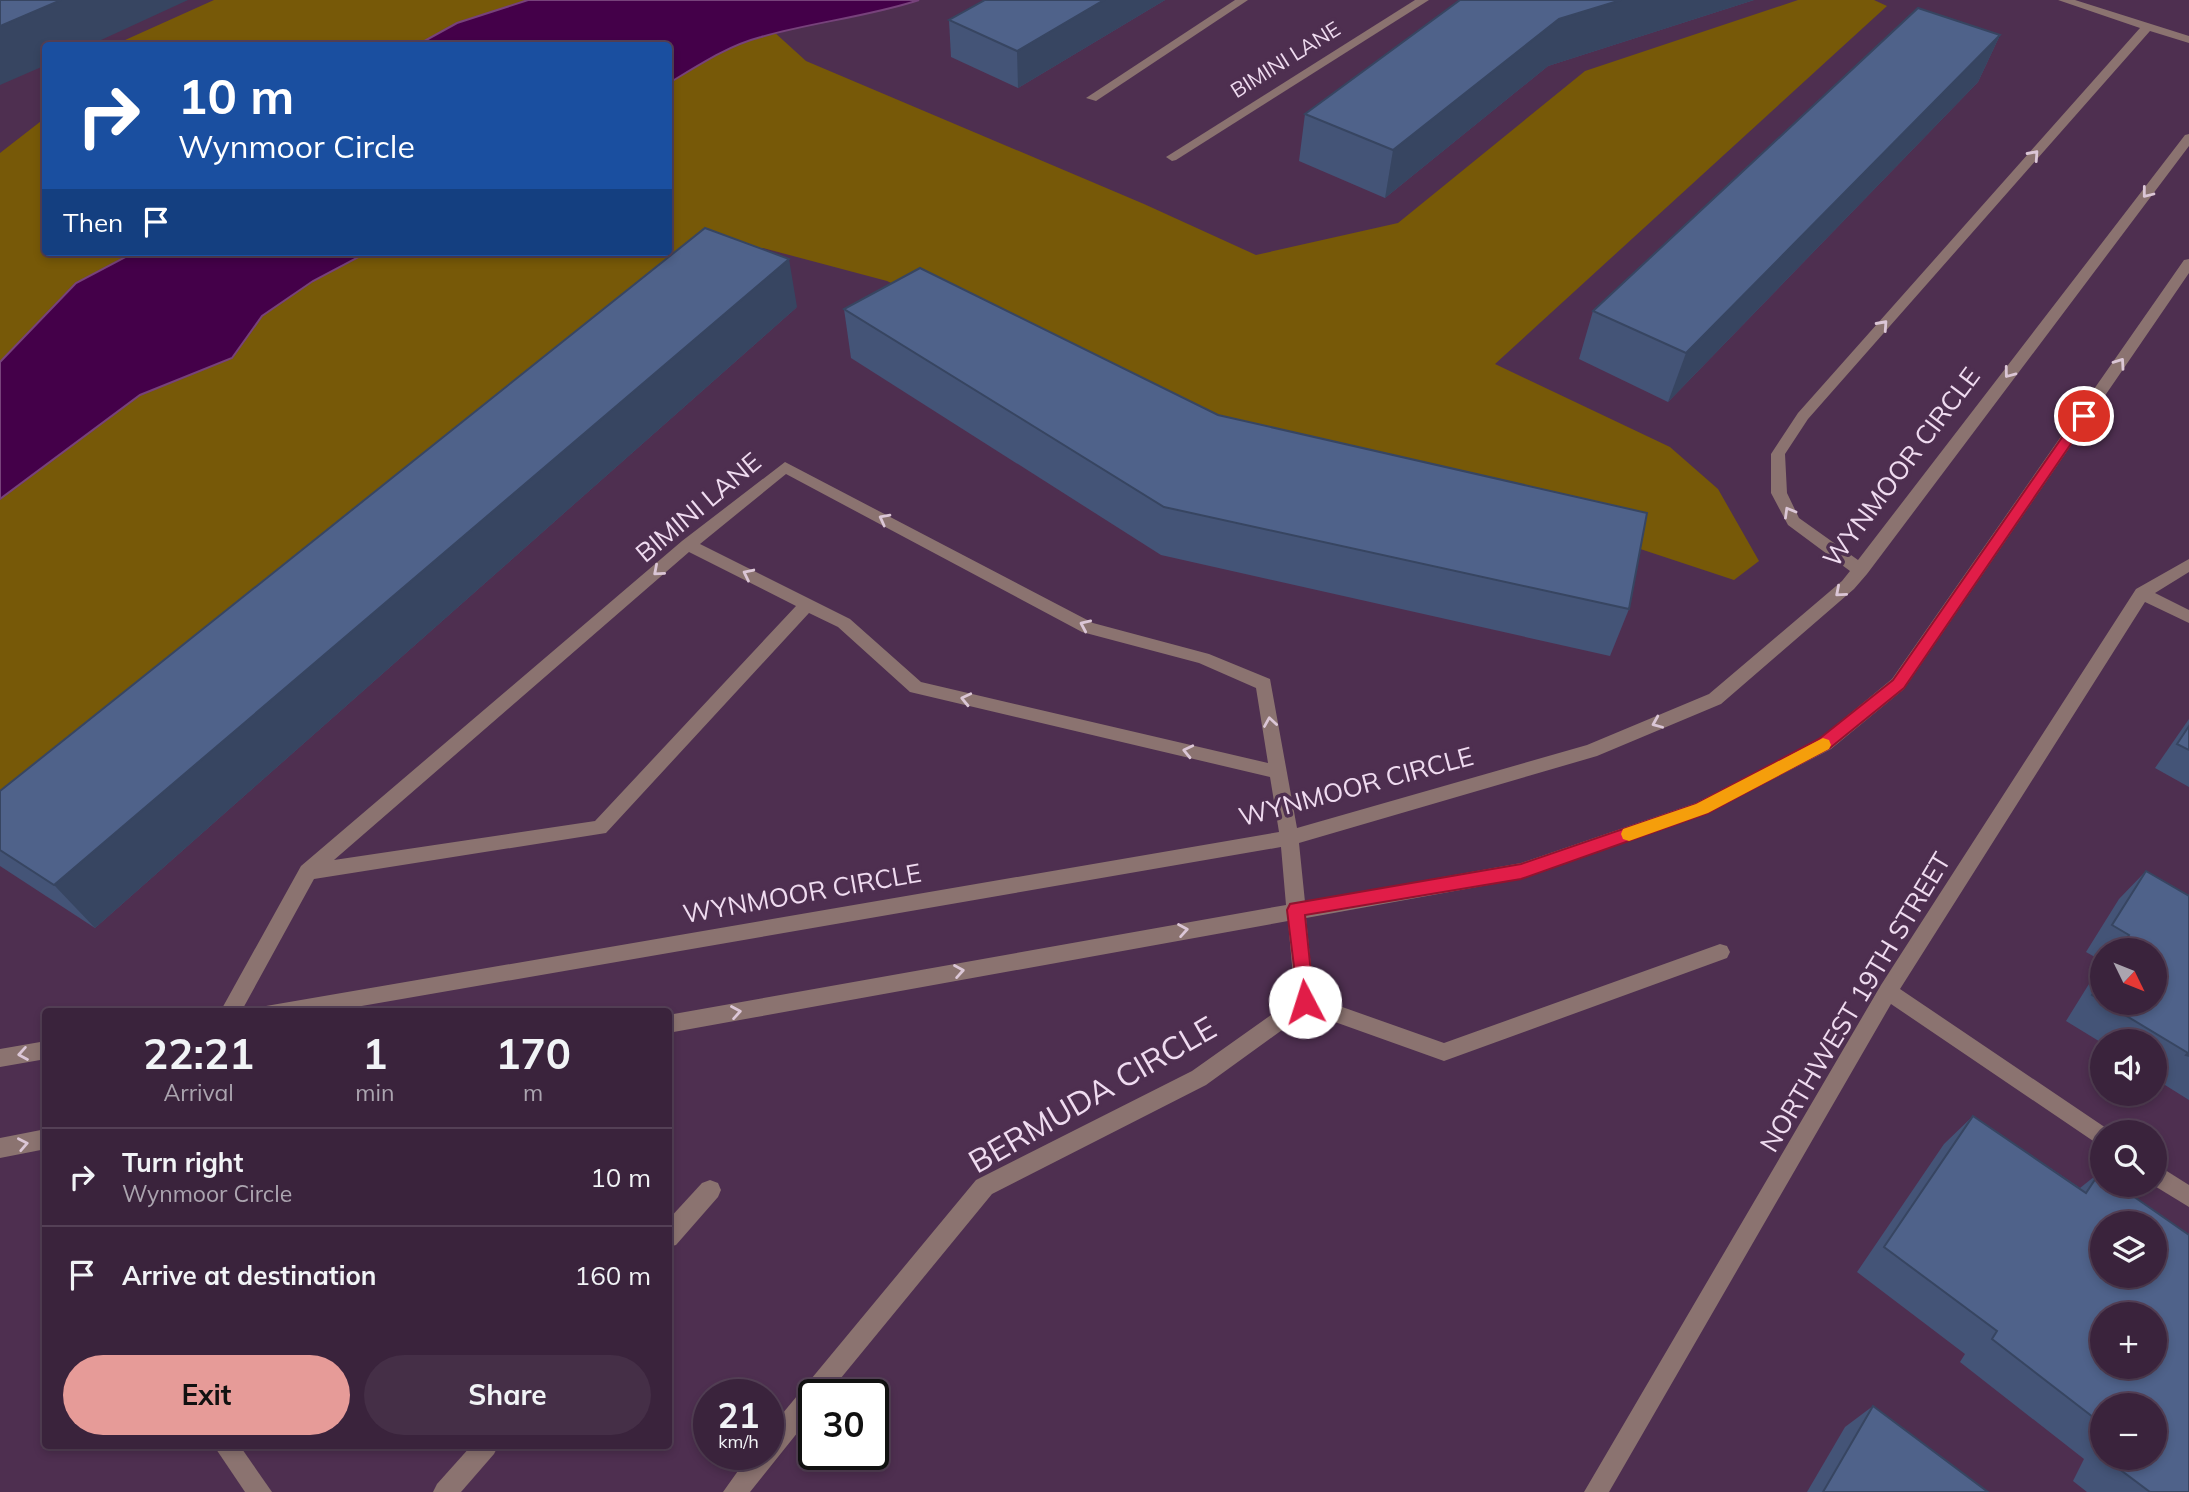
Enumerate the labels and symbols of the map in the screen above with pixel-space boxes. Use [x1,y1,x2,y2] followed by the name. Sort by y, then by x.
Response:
[1225,15,1345,103] street label: BIMINI LANE
[2026,150,2038,163] one-way arrow
[2143,185,2156,197] one-way arrow
[1875,320,1887,333] one-way arrow
[2112,358,2124,371] one-way arrow
[1815,361,1987,573] street label: WYNMOOR CIRCLE
[2004,365,2017,377] one-way arrow
[2054,386,2114,446] pin
[628,445,768,569] street label: BIMINI LANE
[1785,507,1798,520] one-way arrow
[879,514,891,527] one-way arrow
[653,563,666,575] one-way arrow
[743,569,755,583] one-way arrow
[1835,584,1848,596] one-way arrow
[1080,619,1092,633] one-way arrow
[960,693,972,707] one-way arrow
[1652,715,1664,729] one-way arrow
[1263,716,1278,728] one-way arrow
[1235,739,1477,833] street label: WYNMOOR CIRCLE
[1182,744,1194,759] one-way arrow
[1752,846,1958,1158] street label: NORTHWEST 19TH STREET
[680,856,924,930] street label: WYNMOOR CIRCLE
[1177,923,1189,938] one-way arrow
[2090,938,2166,1015] north arrow
[954,964,965,979] one-way arrow
[1268,965,1342,1039] position arrow
[730,1005,742,1020] one-way arrow
[961,1007,1223,1181] street label: BERMUDA CIRCLE
[17,1046,29,1061] one-way arrow
[17,1137,29,1152] one-way arrow
[798,1379,889,1470] speed limit sign: 30

